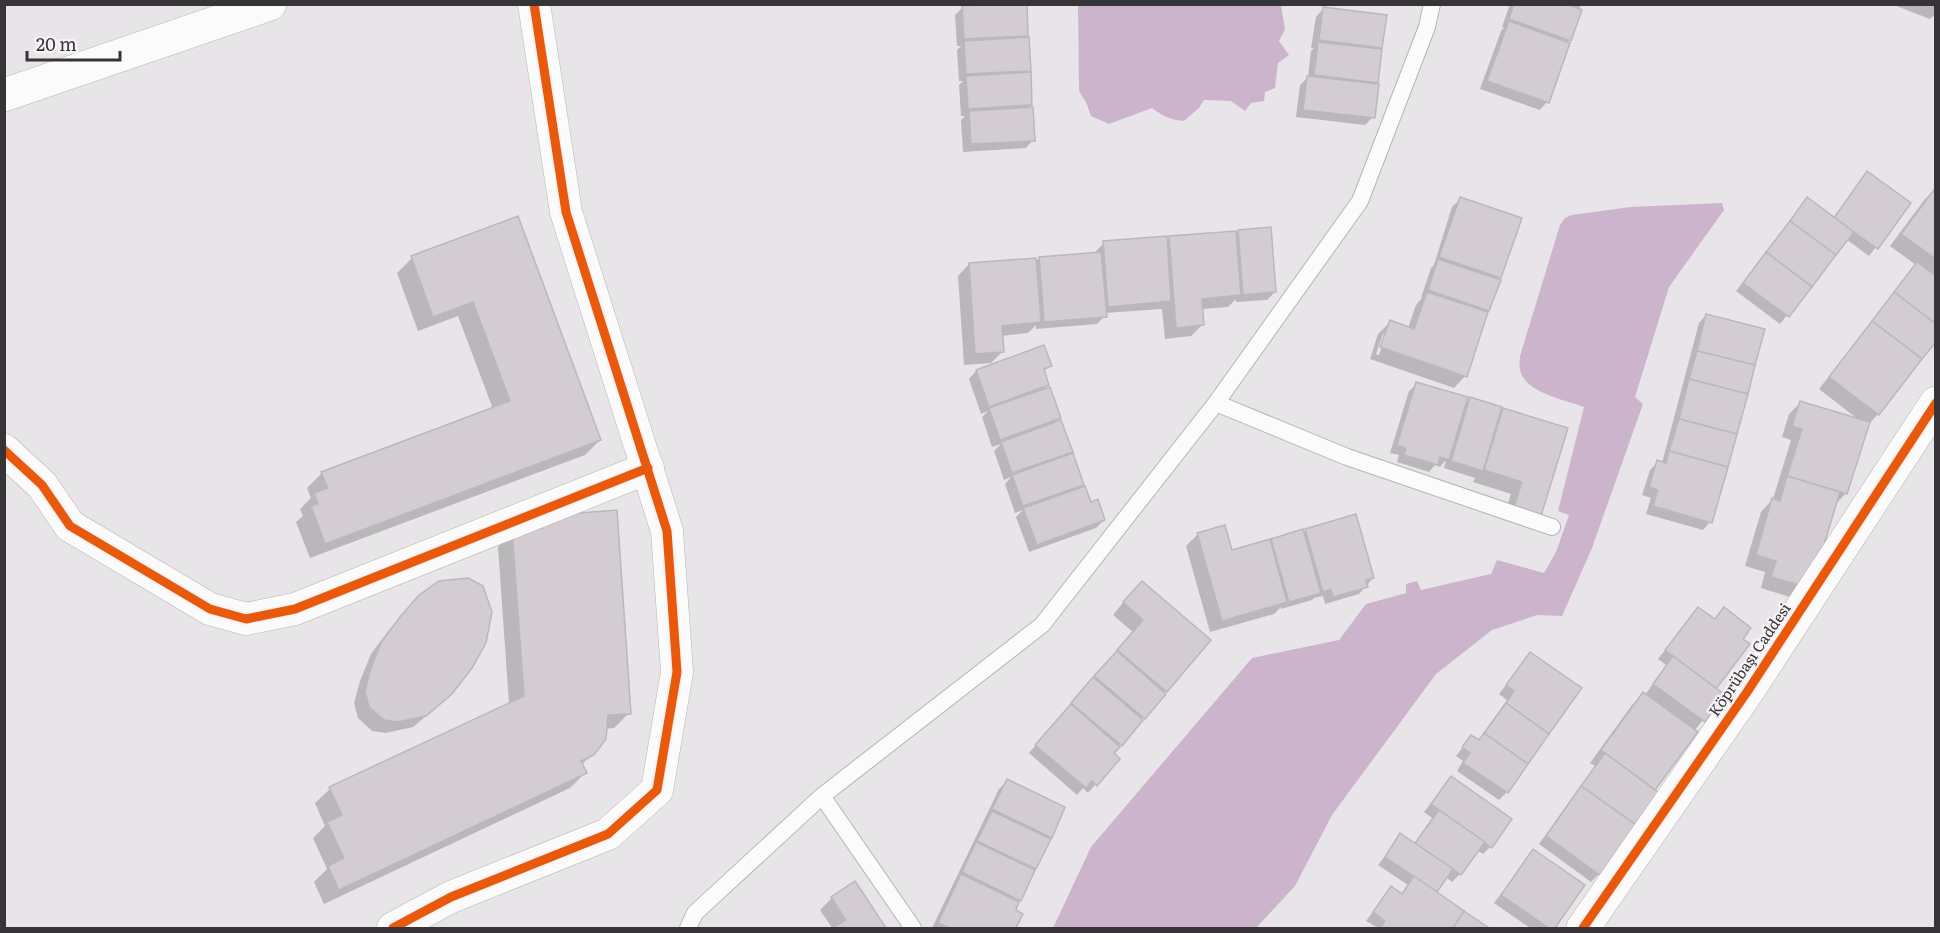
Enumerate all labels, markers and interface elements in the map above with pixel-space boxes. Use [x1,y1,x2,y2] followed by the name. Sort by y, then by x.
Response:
[27,24,120,62] scale bar
[36,30,77,57] text: 20 m
[1702,598,1795,721] street label: Köprübaşı Caddesi

